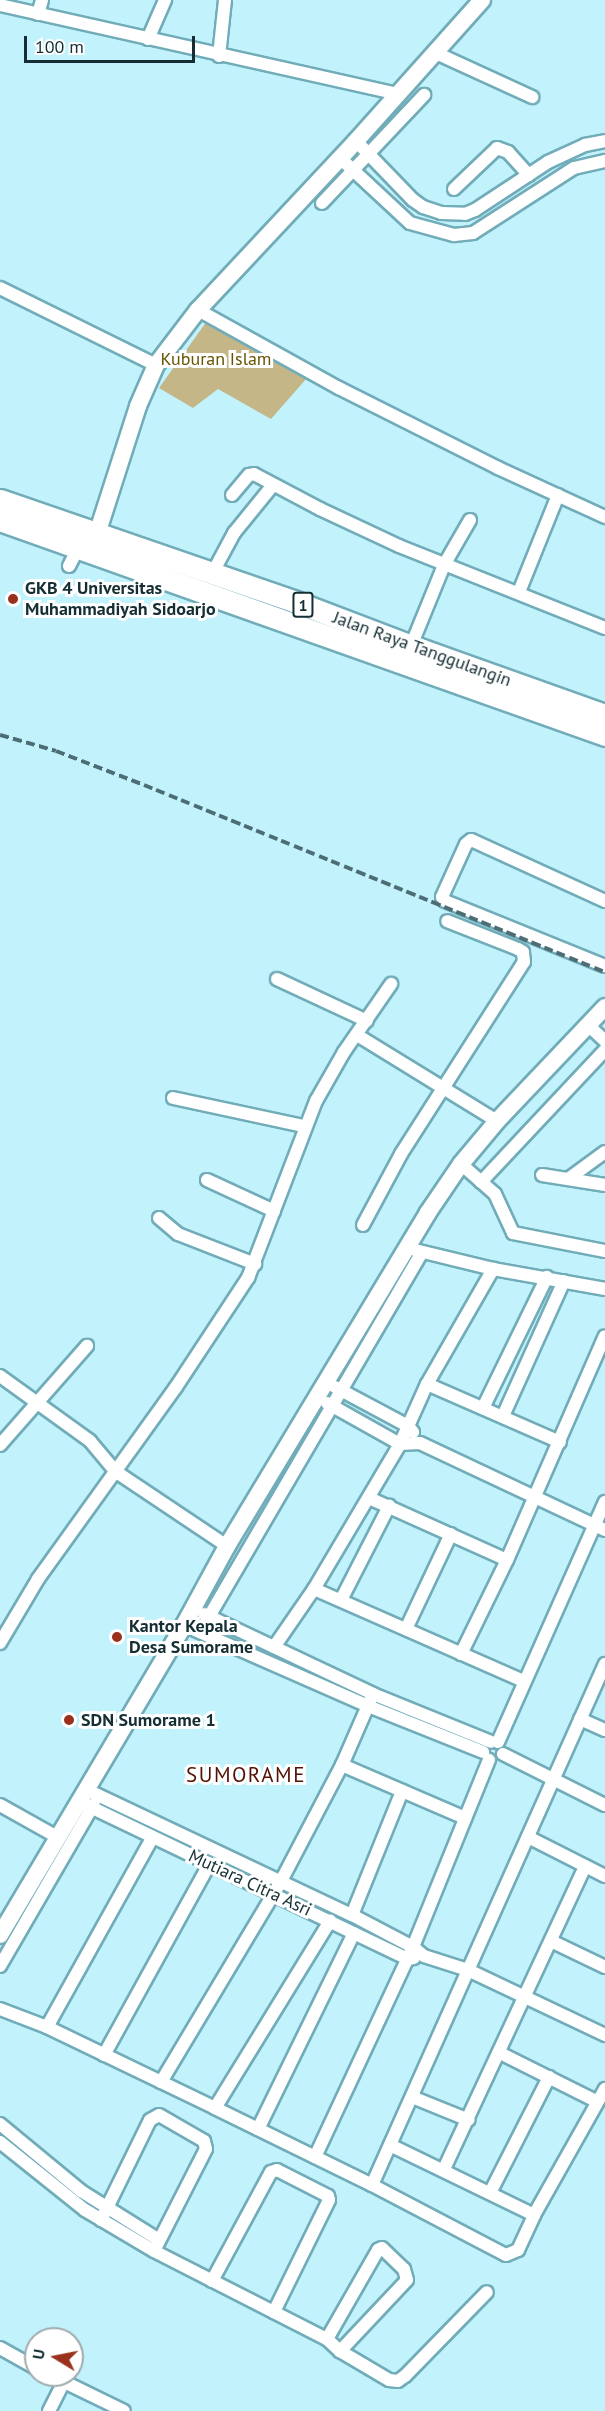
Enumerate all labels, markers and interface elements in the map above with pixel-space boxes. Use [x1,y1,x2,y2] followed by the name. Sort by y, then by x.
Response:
[27,24,198,62] scale bar
[35,35,84,58] text: 100 m
[161,348,271,370] park label: Kuburan Islam
[25,578,216,620] place label: GKB 4 Universitas Muhammadiyah Sidoarjo
[6,592,20,606] marker: GKB 4 Universitas Muhammadiyah Sidoarjo
[291,592,315,618] road number: 1
[330,607,514,691] street label: Jalan Raya Tanggulangin
[129,1616,253,1658] place label: Kantor Kepala Desa Sumorame
[110,1630,124,1644] marker: Kantor Kepala Desa Sumorame
[81,1709,216,1731] place label: SDN Sumorame 1
[62,1713,76,1727] marker: SDN Sumorame 1
[186,1762,306,1788] district label: SUMORAME
[185,1845,315,1921] street label: Mutiara Citra Asri
[24,2327,84,2387] north arrow
[28,2348,49,2361] text: U

